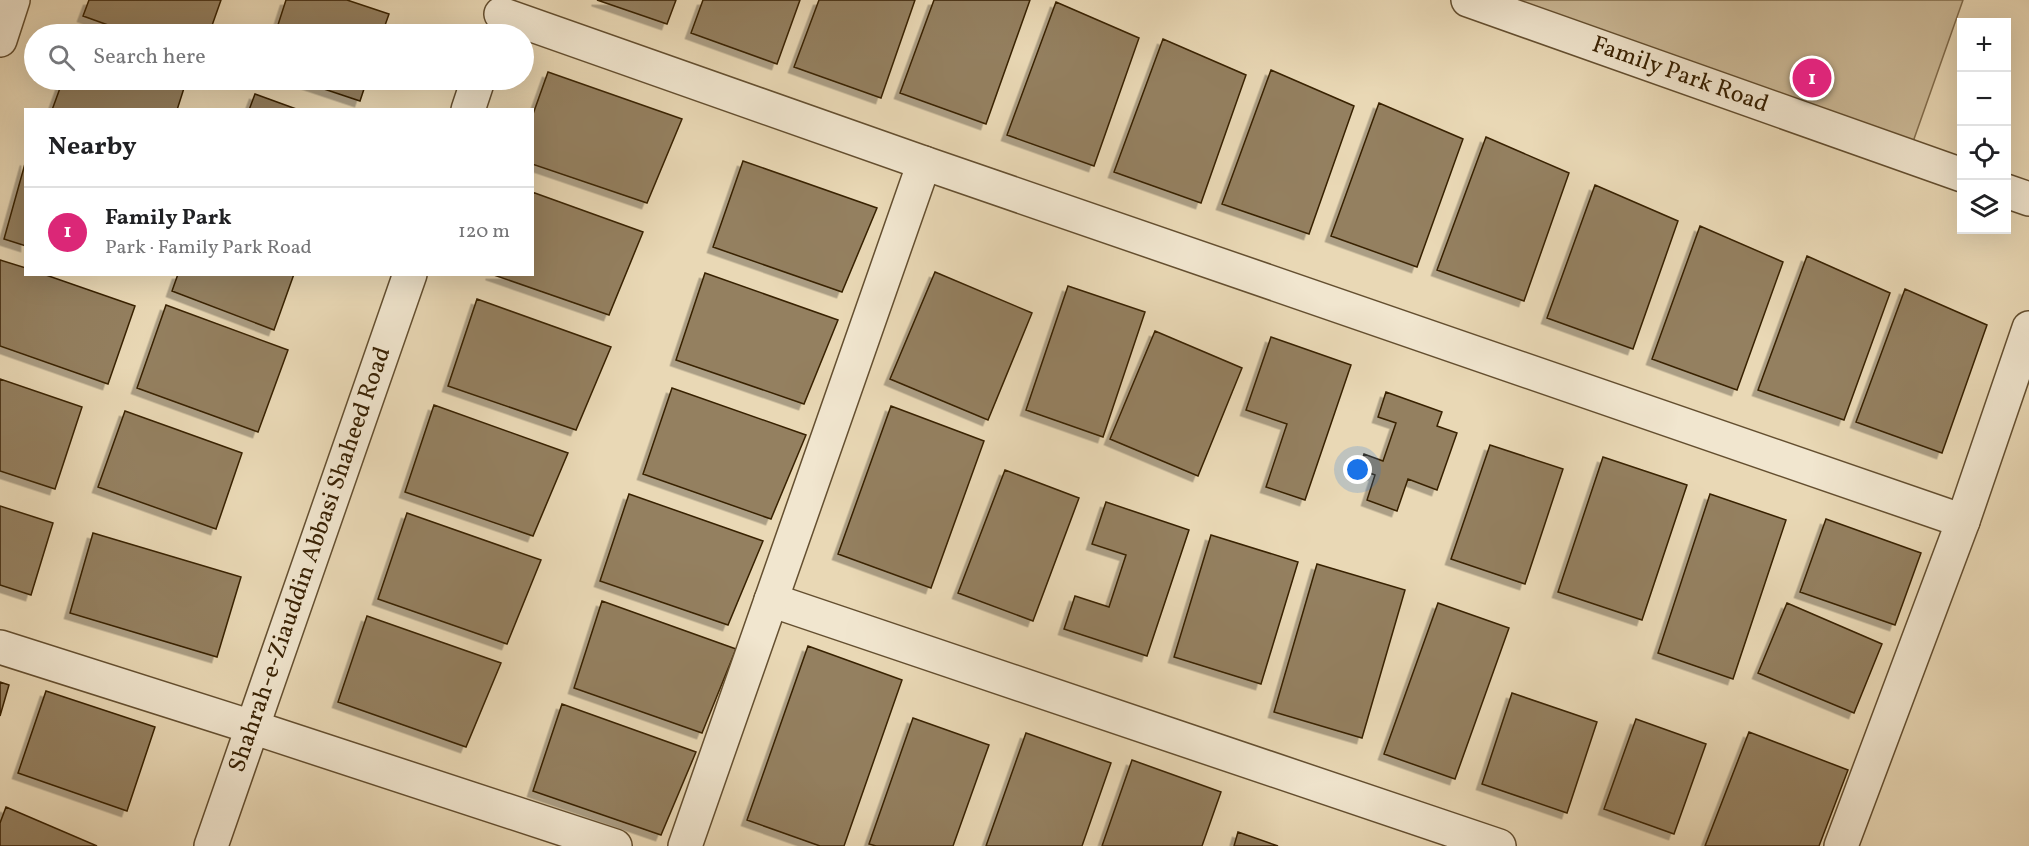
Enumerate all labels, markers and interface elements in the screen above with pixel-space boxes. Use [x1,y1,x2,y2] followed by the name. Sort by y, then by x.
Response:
[1957,18,2011,234] map controls
[1957,18,2011,72] button: +
[24,24,534,90] search box
[1587,28,1773,122] street label: Family Park Road
[45,41,78,74] icon: search
[93,42,206,73] text: Search here
[1792,56,1832,100] pin: 1
[1957,72,2011,126] button: −
[1957,126,2011,180] button: locate
[48,129,137,165] text: Nearby
[1957,180,2011,234] button: layers
[105,203,232,234] text: Family Park
[63,218,72,246] text: 1
[458,218,510,246] text: 120 m
[105,234,312,262] text: Park · Family Park Road
[221,342,400,777] street label: Shahrah-e-Ziauddin Abbasi Shaheed Road
[1343,455,1372,484] your location

